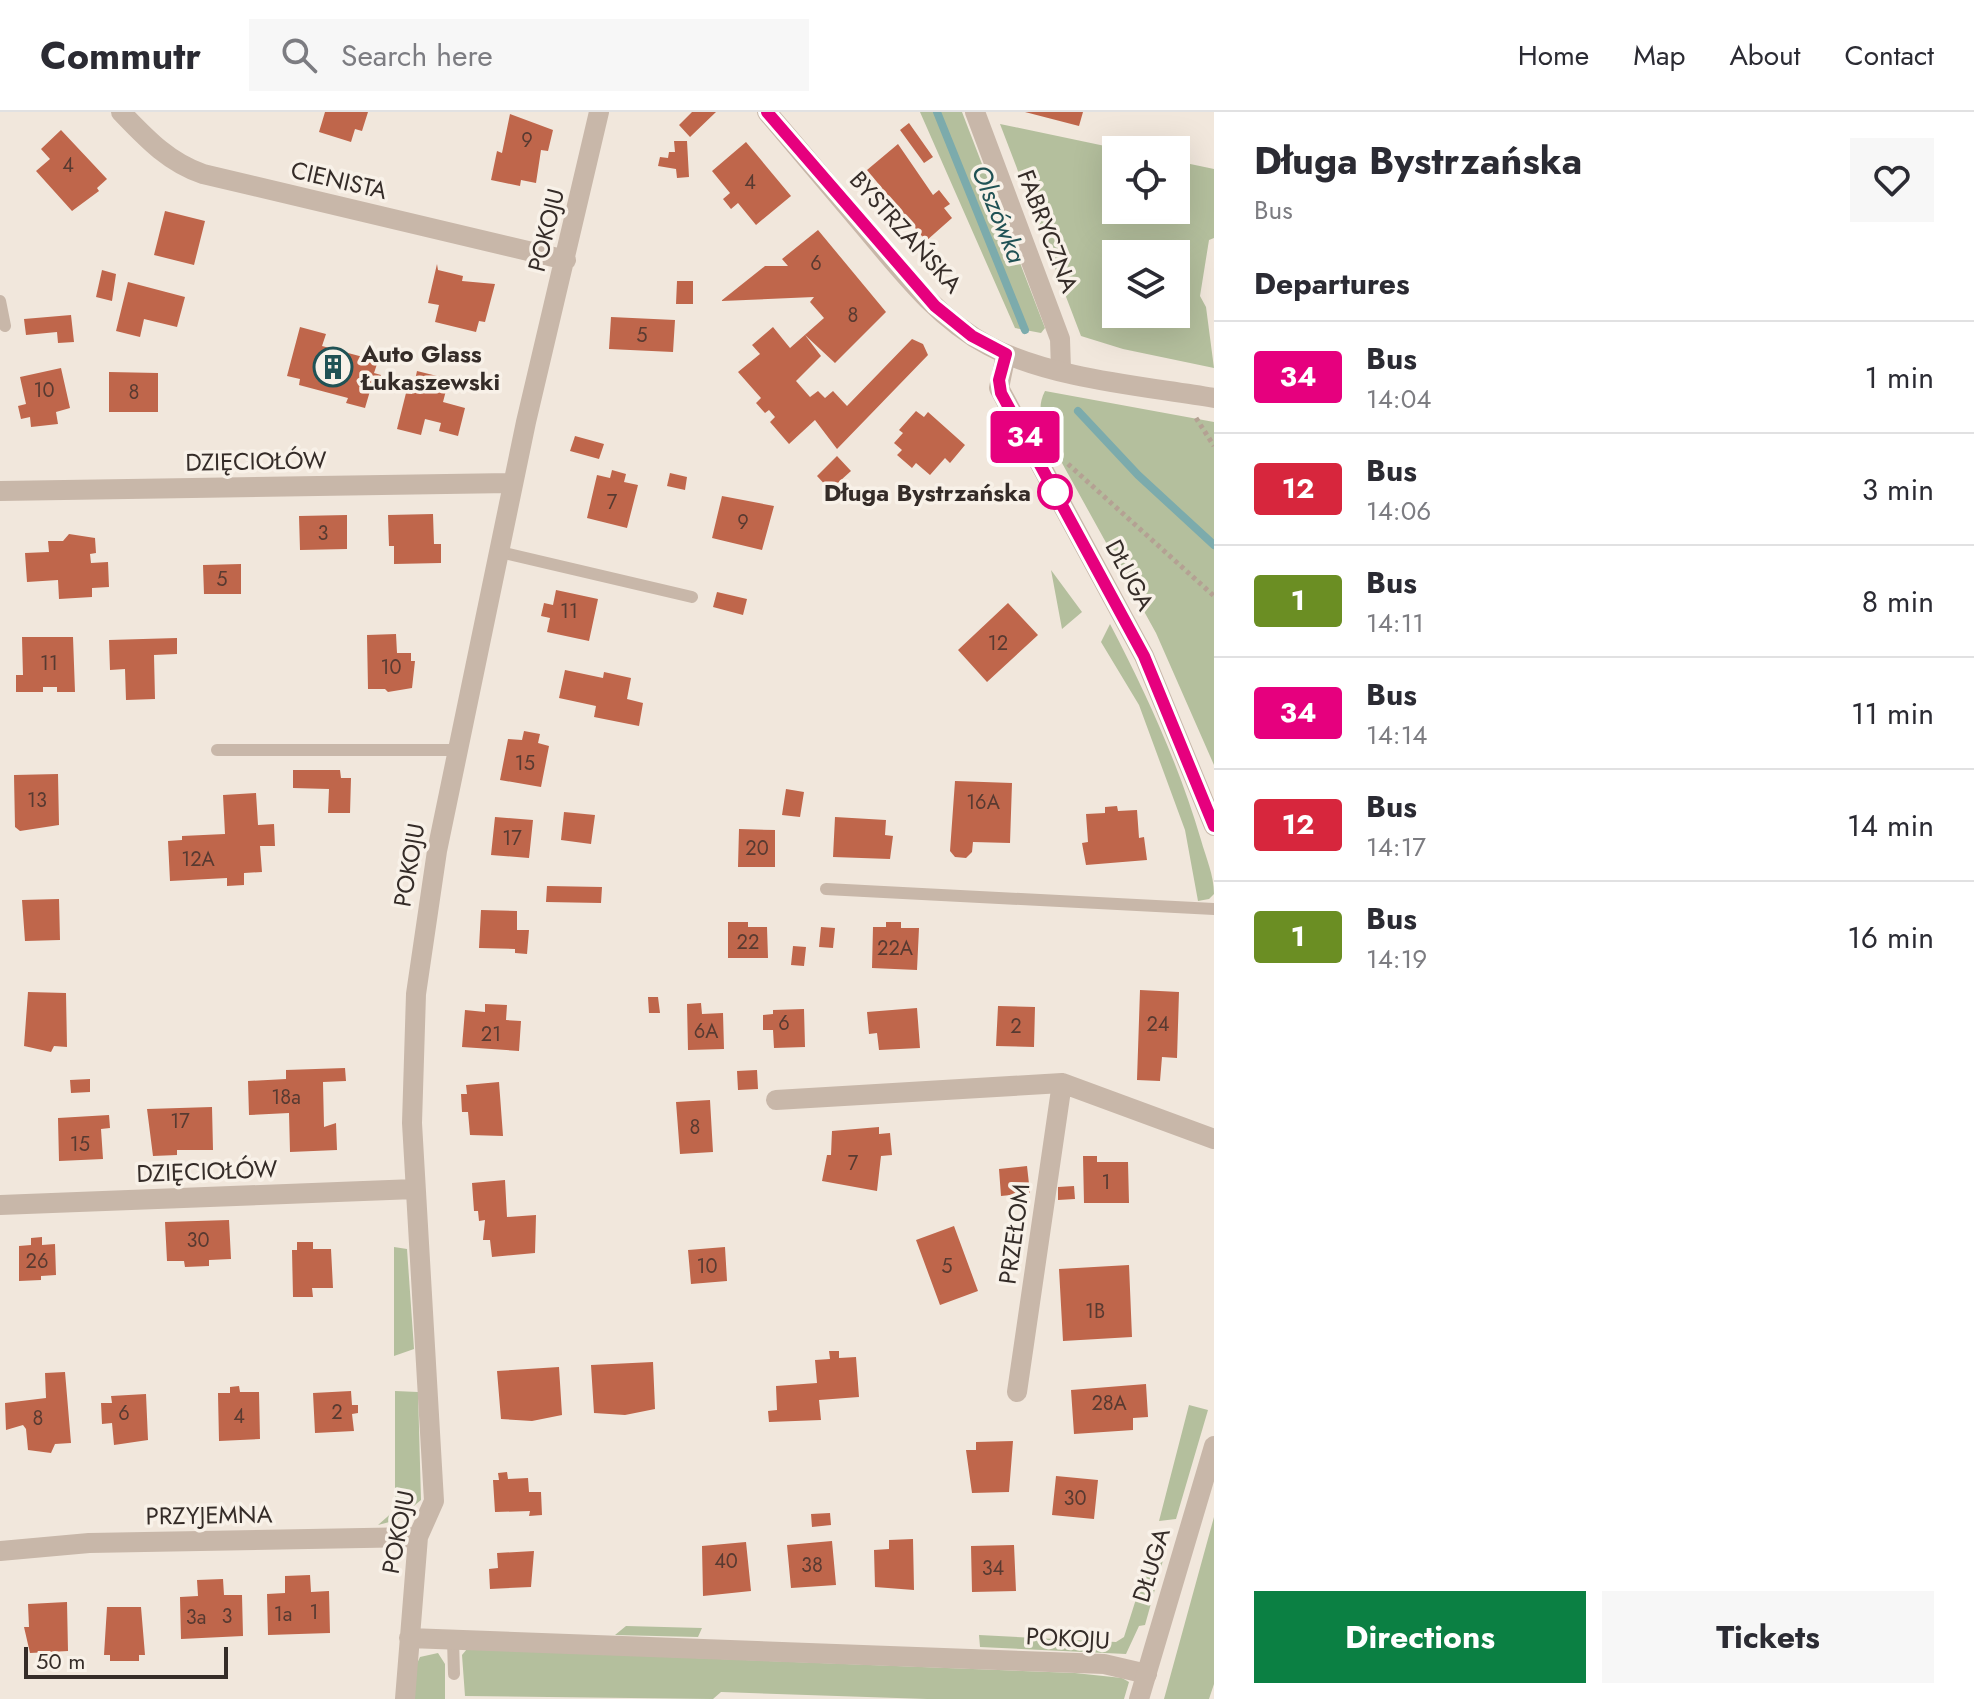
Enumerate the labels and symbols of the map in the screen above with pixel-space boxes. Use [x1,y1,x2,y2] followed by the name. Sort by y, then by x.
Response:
[521,126,533,155] house number: 9
[62,151,74,180] house number: 4
[287,152,391,208] street label: CIENISTA
[962,159,1036,270] water label: Olszówka
[841,163,971,301] street label: BYSTRZAŃSKA
[1009,165,1087,298] street label: FABRYCZNA
[744,168,756,197] house number: 4
[519,185,573,275] street label: POKOJU
[810,249,822,278] house number: 6
[848,301,858,330] house number: 8
[636,321,648,350] house number: 5
[360,336,500,399] place label: Auto Glass Łukaszewski
[312,346,354,388] building icon: Auto Glass Łukaszewski
[34,376,55,405] house number: 10
[129,378,139,407] house number: 8
[989,411,1061,463] line badge: 34
[185,442,327,480] street label: DZIĘCIOŁÓW
[824,475,1031,510] place label: Długa Bystrzańska
[1038,475,1072,509] marker: Długa Bystrzańska
[607,488,618,517] house number: 7
[737,508,749,537] house number: 9
[318,519,329,548] house number: 3
[1097,533,1163,617] street label: DŁUGA
[216,565,228,594] house number: 5
[560,597,578,626] house number: 11
[988,629,1008,658] house number: 12
[40,649,58,678] house number: 11
[381,653,402,682] house number: 10
[515,749,535,778] house number: 15
[27,786,47,815] house number: 13
[966,788,1001,817] house number: 16A
[384,820,434,910] street label: POKOJU
[502,824,522,853] house number: 17
[745,834,769,863] house number: 20
[181,845,216,874] house number: 12A
[737,928,759,957] house number: 22
[877,934,914,963] house number: 22A
[778,1009,790,1038] house number: 6
[1146,1010,1170,1039] house number: 24
[1010,1012,1022,1041] house number: 2
[694,1017,719,1046] house number: 6A
[481,1020,501,1049] house number: 21
[271,1083,301,1112] house number: 18a
[170,1107,190,1136] house number: 17
[690,1113,700,1142] house number: 8
[70,1130,90,1159] house number: 15
[848,1149,859,1178] house number: 7
[136,1151,278,1191] street label: DZIĘCIOŁÓW
[1102,1168,1111,1197] house number: 1
[990,1181,1038,1287] street label: PRZEŁOM
[187,1226,209,1255] house number: 30
[26,1247,48,1276] house number: 26
[697,1252,718,1281] house number: 10
[941,1252,953,1281] house number: 5
[1085,1297,1105,1326] house number: 1B
[1091,1389,1127,1418] house number: 28A
[331,1398,343,1427] house number: 2
[118,1399,130,1428] house number: 6
[233,1402,245,1431] house number: 4
[33,1404,43,1433] house number: 8
[1064,1484,1086,1513] house number: 30
[373,1487,423,1577] street label: POKOJU
[145,1496,273,1534] street label: PRZYJEMNA
[1123,1523,1179,1606] street label: DŁUGA
[714,1547,738,1576] house number: 40
[801,1551,823,1580] house number: 38
[982,1554,1005,1583] house number: 34
[310,1598,319,1627] house number: 1
[274,1600,292,1629] house number: 1a
[222,1602,233,1631] house number: 3
[186,1603,206,1632] house number: 3a
[1025,1618,1111,1658] street label: POKOJU
[24,1643,228,1679] scale bar

